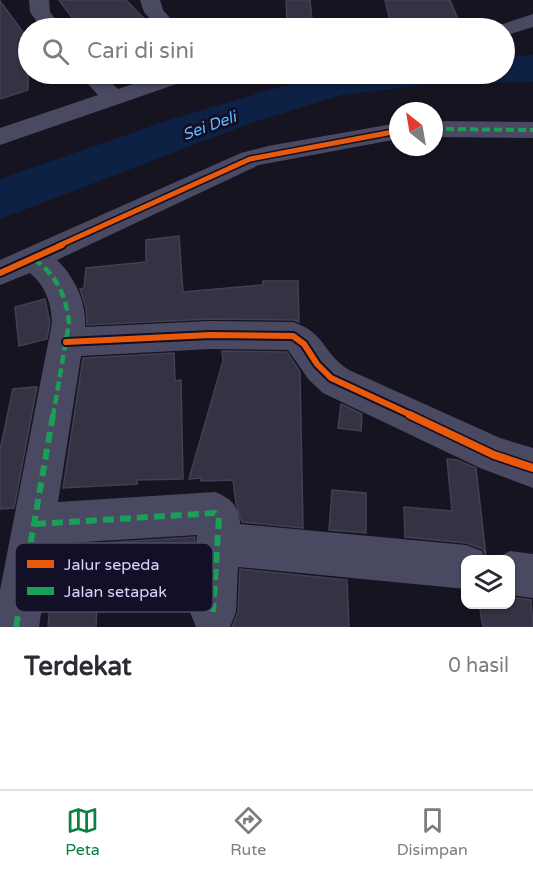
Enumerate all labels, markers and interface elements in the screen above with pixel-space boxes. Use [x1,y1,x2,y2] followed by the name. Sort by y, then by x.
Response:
[18,18,515,84] search box
[39,35,72,68] icon: search
[87,38,194,64] text: Cari di sini
[389,102,443,156] north arrow
[180,106,241,145] water label: Sei Deli
[15,543,213,612] legend
[64,555,159,575] text: Jalur sepeda
[461,555,515,609] map controls
[461,555,515,609] button: layers
[64,582,167,602] text: Jalan setapak
[24,651,132,682] text: Terdekat
[448,654,509,678] text: 0 hasil
[65,804,100,860] tab: Peta
[230,804,266,860] tab: Rute
[397,804,468,860] tab: Disimpan

